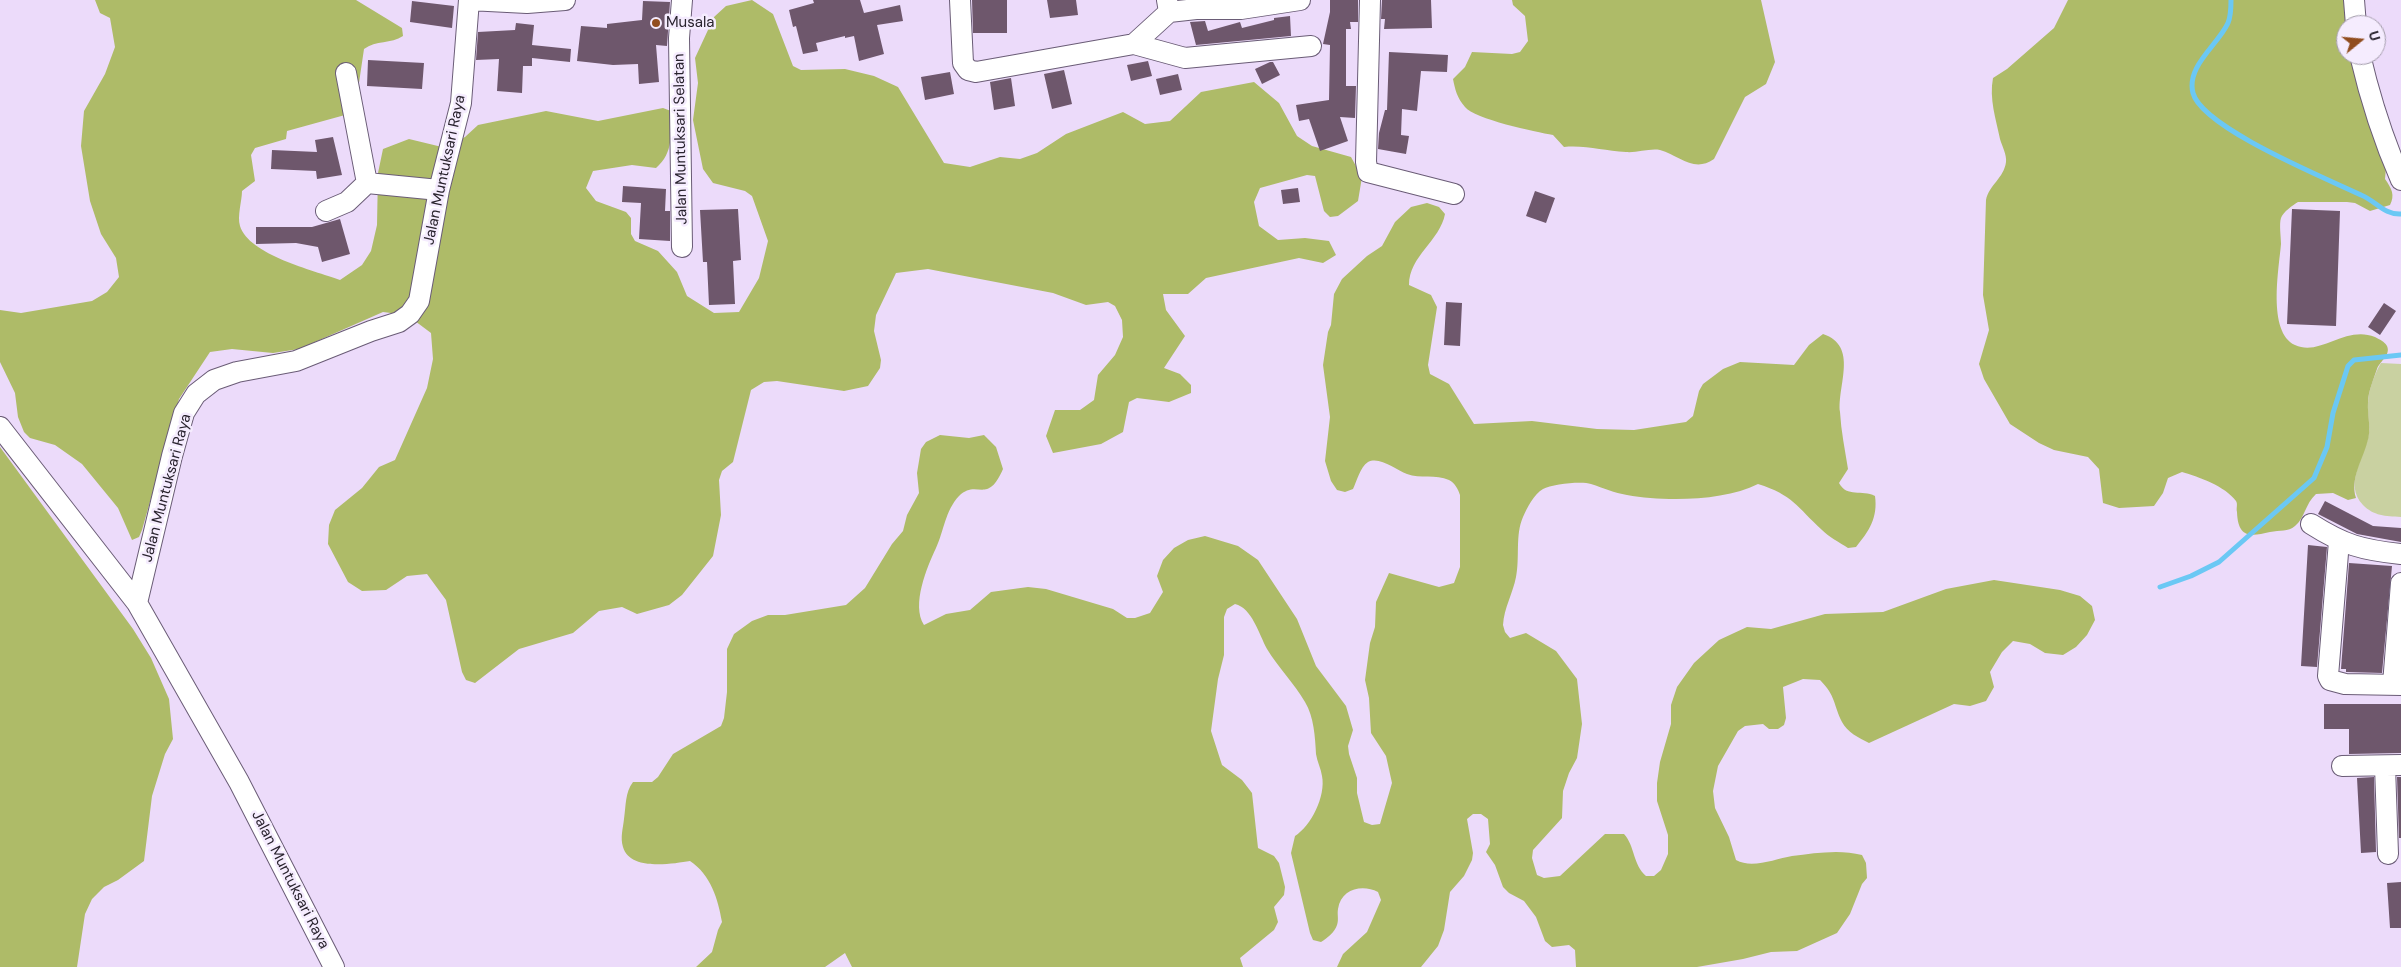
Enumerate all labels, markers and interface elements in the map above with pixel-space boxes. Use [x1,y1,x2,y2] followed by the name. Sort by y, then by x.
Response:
[666,14,714,32] place label: Musala
[2336,15,2386,65] north arrow
[650,17,662,29] marker: Musala
[2364,29,2384,43] text: U
[671,53,691,225] street label: Jalan Muntuksari Selatan
[420,93,470,247] street label: Jalan Muntuksari Raya
[139,412,195,564] street label: Jalan Muntuksari Raya
[247,808,333,952] street label: Jalan Muntuksari Raya

